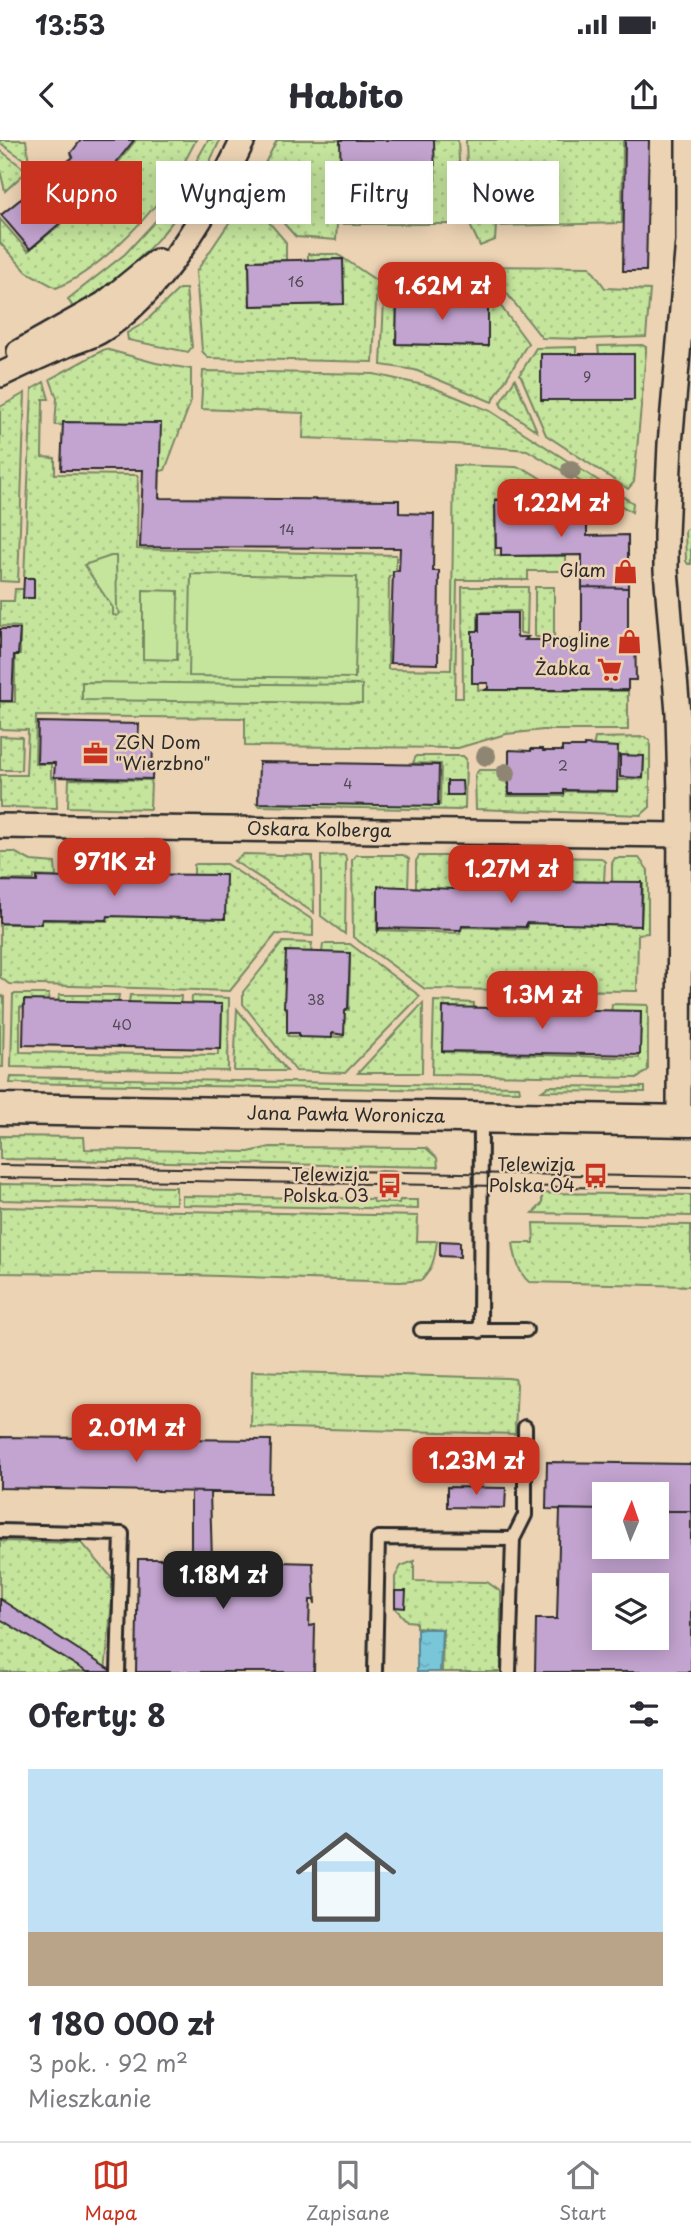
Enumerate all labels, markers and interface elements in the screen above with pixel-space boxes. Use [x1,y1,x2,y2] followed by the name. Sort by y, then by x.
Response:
[35,5,105,44] text: 13:53
[288,71,403,119] text: Habito
[28,76,66,114] icon: back
[625,76,663,114] icon: share
[21,161,142,224] chip: Kupno
[156,161,311,224] chip: Wynajem
[325,161,433,224] chip: Filtry
[447,161,559,224] chip: Nowe
[370,262,514,322] pin: 1.62M zł
[394,267,490,302] text: 1.62M zł
[288,271,304,292] house number: 16
[583,366,591,387] house number: 9
[489,480,633,539] pin: 1.22M zł
[513,484,609,519] text: 1.22M zł
[279,519,295,540] house number: 14
[560,556,606,583] place label: Glam
[612,557,640,585] shop icon: Glam
[541,626,610,653] place label: Progline
[616,627,644,655] shop icon: Progline
[535,654,591,681] place label: Żabka
[596,655,624,683] supermarket icon: Żabka
[115,728,211,776] place label: ZGN Dom "Wierzbno"
[81,739,109,767] office icon: ZGN Dom "Wierzbno"
[558,755,568,776] house number: 2
[343,773,353,794] house number: 4
[247,814,392,843] street label: Oskara Kolberga
[49,838,179,898] pin: 971K zł
[74,843,154,878] text: 971K zł
[439,846,583,905] pin: 1.27M zł
[464,850,558,885] text: 1.27M zł
[477,972,607,1031] pin: 1.3M zł
[503,976,581,1011] text: 1.3M zł
[307,989,325,1010] house number: 38
[112,1014,132,1035] house number: 40
[247,1098,446,1129] street label: Jana Pawła Woronicza
[489,1150,576,1198] place label: Telewizja Polska 04
[283,1160,370,1208] place label: Telewizja Polska 03
[581,1161,609,1189] bus stop icon: Telewizja Polska 04
[375,1171,403,1199] bus stop icon: Telewizja Polska 03
[64,1404,208,1464] pin: 2.01M zł
[88,1409,184,1444] text: 2.01M zł
[404,1438,548,1497] pin: 1.23M zł
[429,1442,523,1477] text: 1.23M zł
[592,1482,668,1559] north arrow
[592,1482,669,1650] map controls
[151,1552,295,1611] pin: 1.18M zł
[179,1556,267,1591] text: 1.18M zł
[592,1573,669,1650] button: layers
[28,1692,166,1737] text: Oferty: 8
[625,1695,663,1733] icon: filters
[283,1814,409,1940] icon: home
[28,2000,213,2045] text: 1 180 000 zł
[28,2045,188,2080] text: 3 pok. · 92 m²
[28,2080,152,2115] text: Mieszkanie
[85,2156,137,2226] tab: Mapa
[306,2156,390,2226] tab: Zapisane
[559,2156,606,2226] tab: Start

